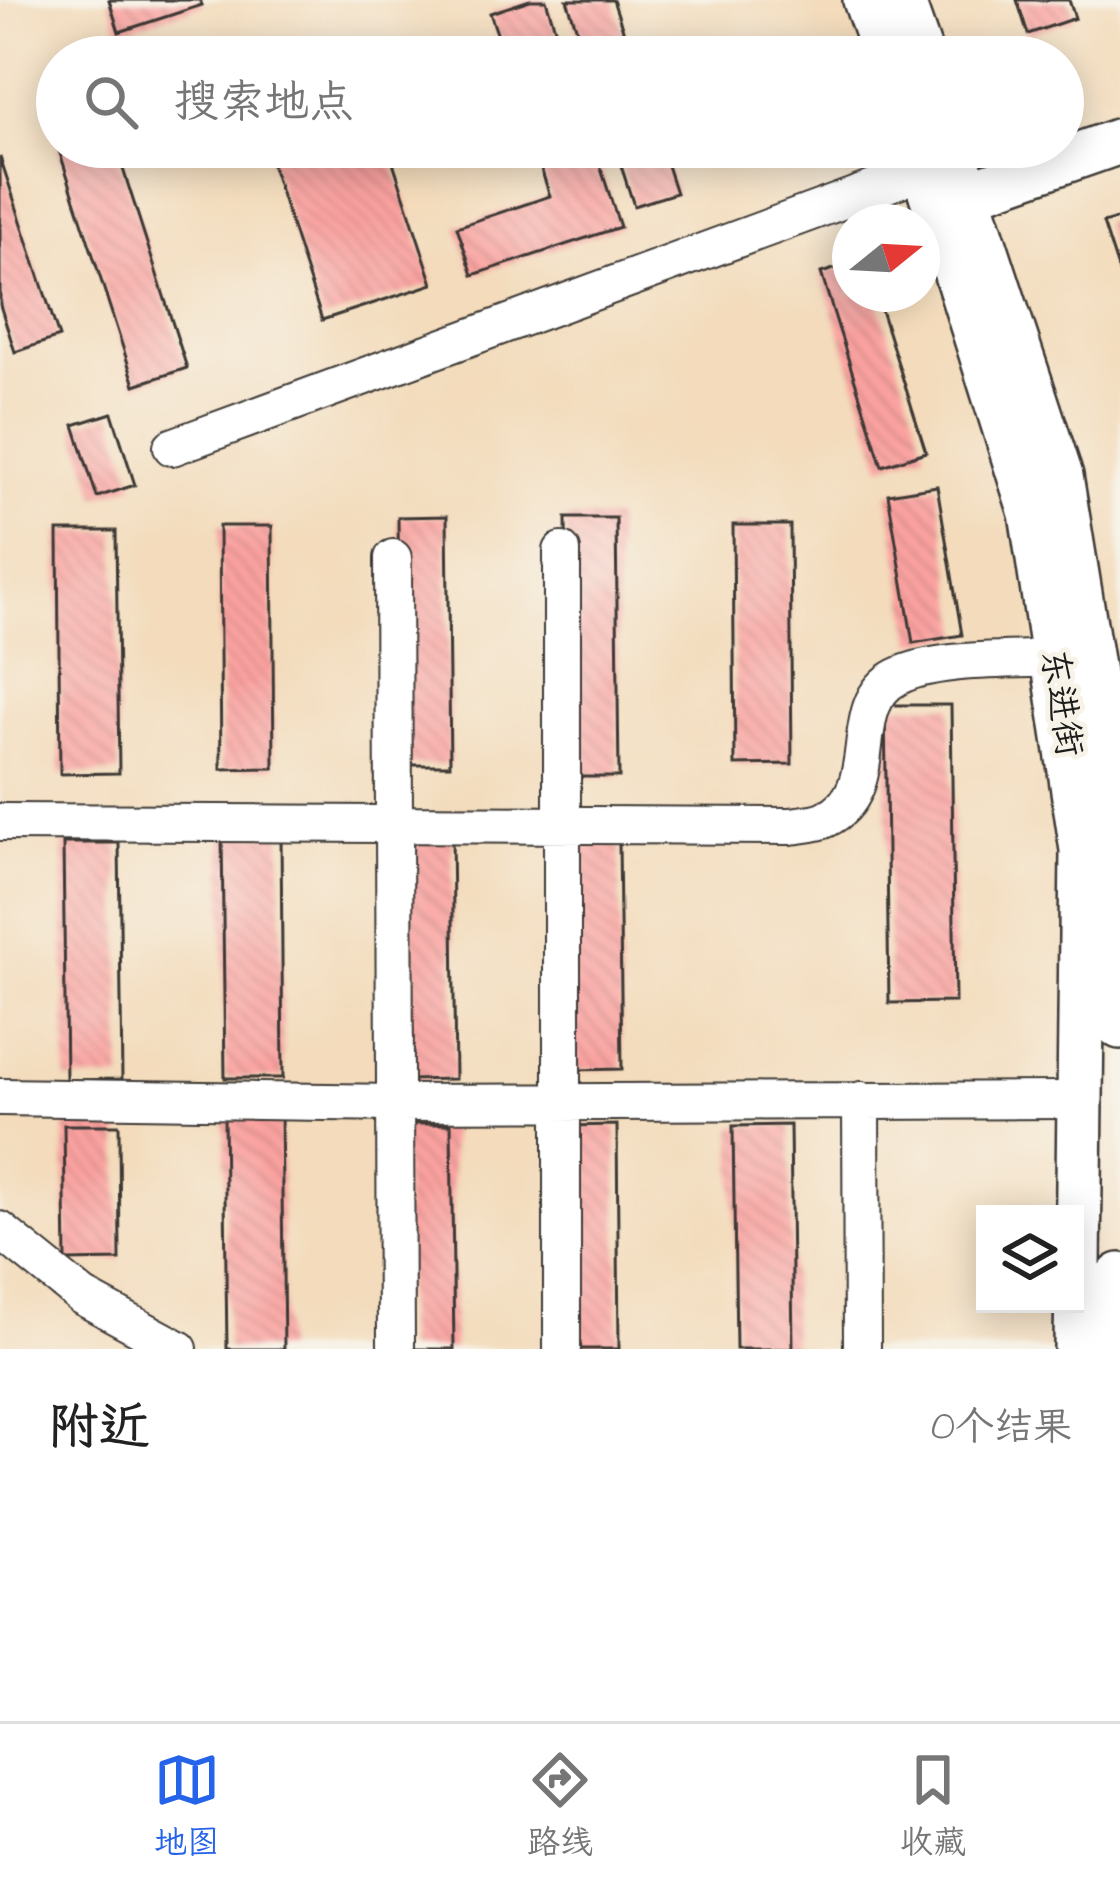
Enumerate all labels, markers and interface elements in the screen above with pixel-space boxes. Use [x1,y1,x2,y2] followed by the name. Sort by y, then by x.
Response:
[36,36,1084,168] search box
[78,69,144,135] icon: search
[174,72,354,134] text: 搜索地点
[832,204,940,312] north arrow
[1027,646,1095,760] street label: 东进街
[976,1205,1084,1313] map controls
[976,1205,1084,1313] button: layers
[48,1393,150,1464] text: 附近
[930,1401,1072,1455] text: 0个结果
[154,1747,220,1866] tab: 地图
[527,1747,593,1866] tab: 路线
[900,1747,966,1866] tab: 收藏

